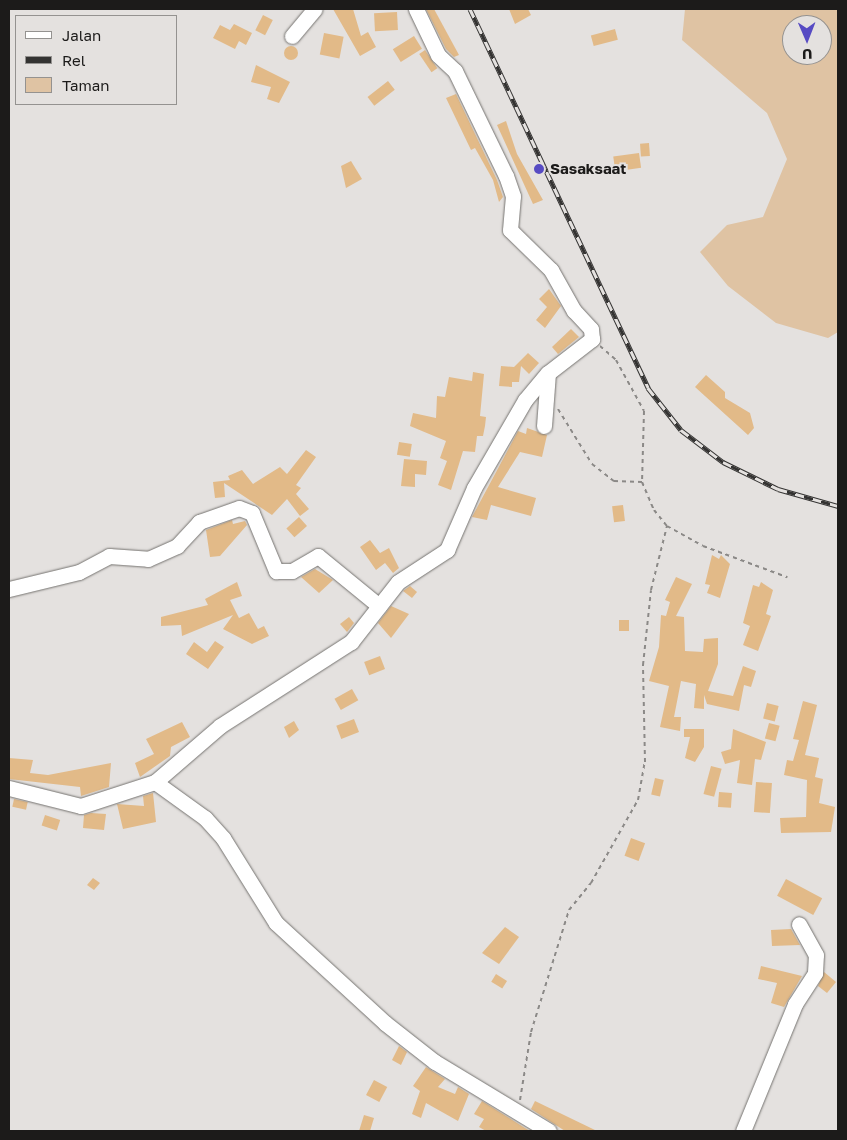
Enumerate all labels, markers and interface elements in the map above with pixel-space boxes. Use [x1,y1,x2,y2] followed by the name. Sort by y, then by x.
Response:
[15,15,178,105] legend
[782,15,832,65] north arrow
[62,26,101,44] text: Jalan
[802,46,813,63] text: U
[62,51,86,69] text: Rel
[62,76,109,94] text: Taman
[550,160,626,178] place label: Sasaksaat
[532,162,546,176] marker: Sasaksaat

